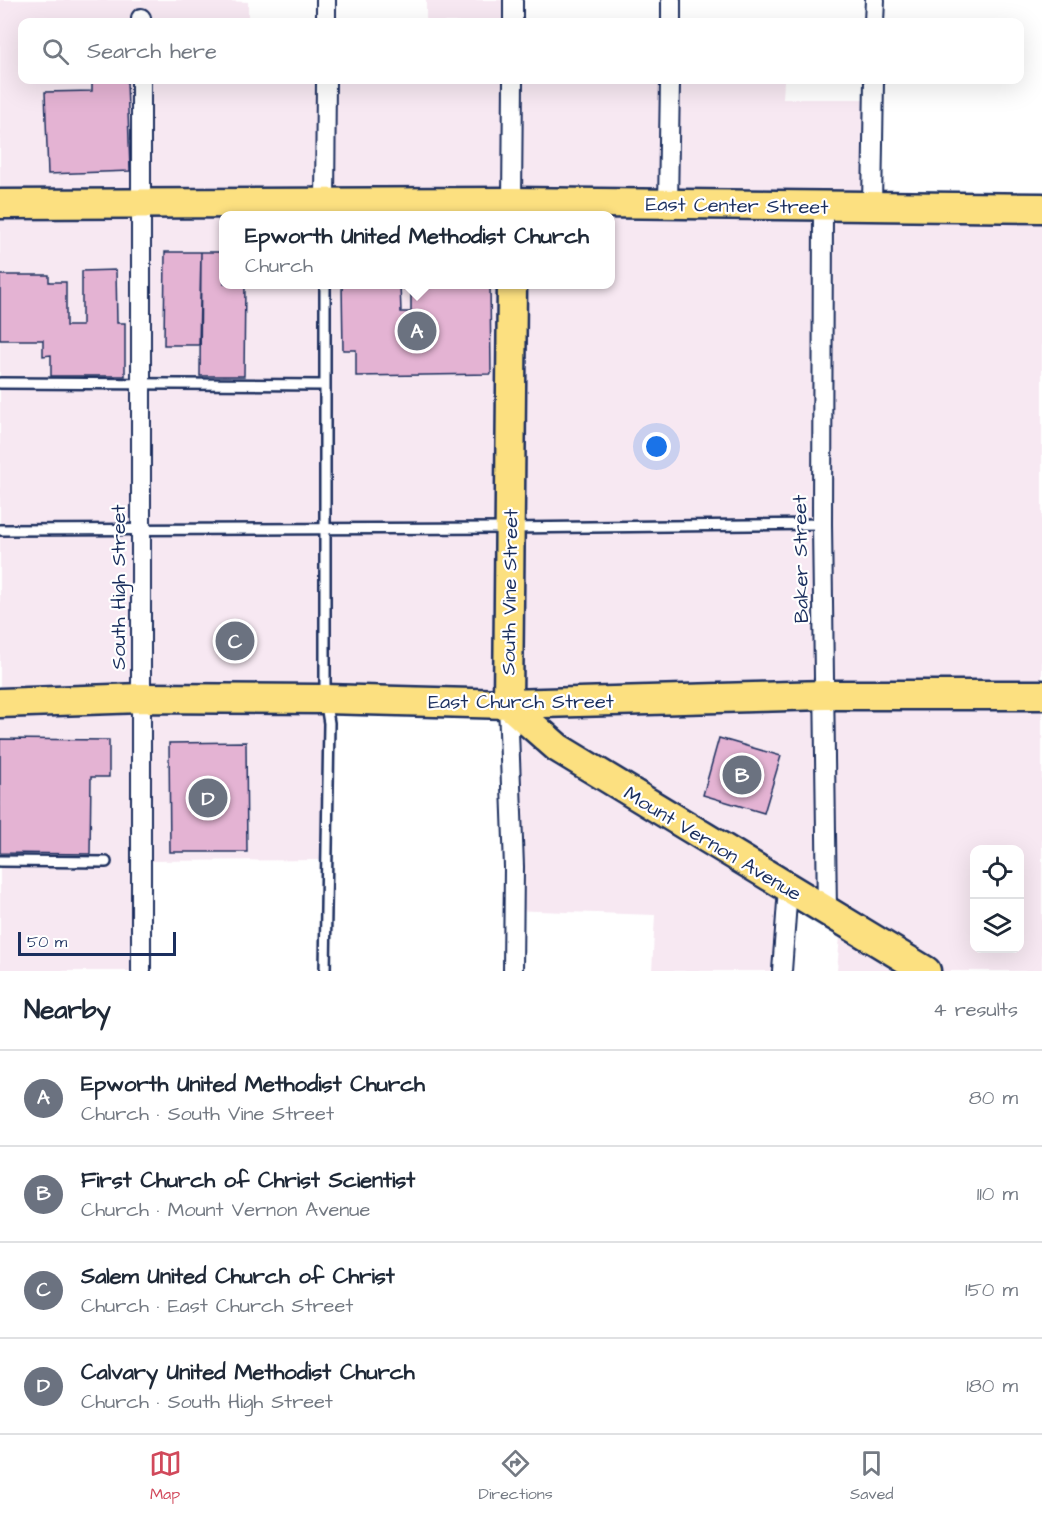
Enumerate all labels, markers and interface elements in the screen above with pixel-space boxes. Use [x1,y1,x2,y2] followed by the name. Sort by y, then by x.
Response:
[18,18,1024,84] search box
[39,35,72,68] icon: search
[87,36,217,67] text: Search here
[645,190,829,222] street label: East Center Street
[219,211,615,289] popup
[245,221,589,252] text: Epworth United Methodist Church
[245,252,313,280] text: Church
[398,308,436,354] pin: A
[642,432,671,461] your location
[786,495,816,623] street label: Baker Street
[105,504,134,670] street label: South High Street
[495,509,525,675] street label: South Vine Street
[216,618,254,664] pin: C
[428,688,614,716] street label: East Church Street
[722,752,762,798] pin: B
[188,776,228,820] pin: D
[618,780,807,908] street label: Mount Vernon Avenue
[970,845,1024,953] map controls
[970,845,1024,899] button: locate
[970,899,1024,953] button: layers
[18,929,176,956] scale bar
[27,931,67,953] text: 50 m
[24,992,111,1028] text: Nearby
[933,996,1018,1024] text: 4 results
[81,1069,425,1100] text: Epworth United Methodist Church
[37,1084,50,1112] text: A
[969,1084,1018,1112] text: 80 m
[81,1100,334,1128] text: Church · South Vine Street
[81,1165,415,1196] text: First Church of Christ Scientist
[36,1180,51,1208] text: B
[977,1180,1018,1208] text: 110 m
[81,1196,370,1224] text: Church · Mount Vernon Avenue
[81,1261,395,1292] text: Salem United Church of Christ
[36,1276,51,1304] text: C
[965,1276,1018,1304] text: 150 m
[81,1292,353,1320] text: Church · East Church Street
[81,1357,415,1388] text: Calvary United Methodist Church
[37,1372,50,1400] text: D
[966,1372,1018,1400] text: 180 m
[81,1388,333,1416] text: Church · South High Street
[149,1447,182,1505] tab: Map
[479,1447,553,1505] tab: Directions
[850,1447,893,1505] tab: Saved

